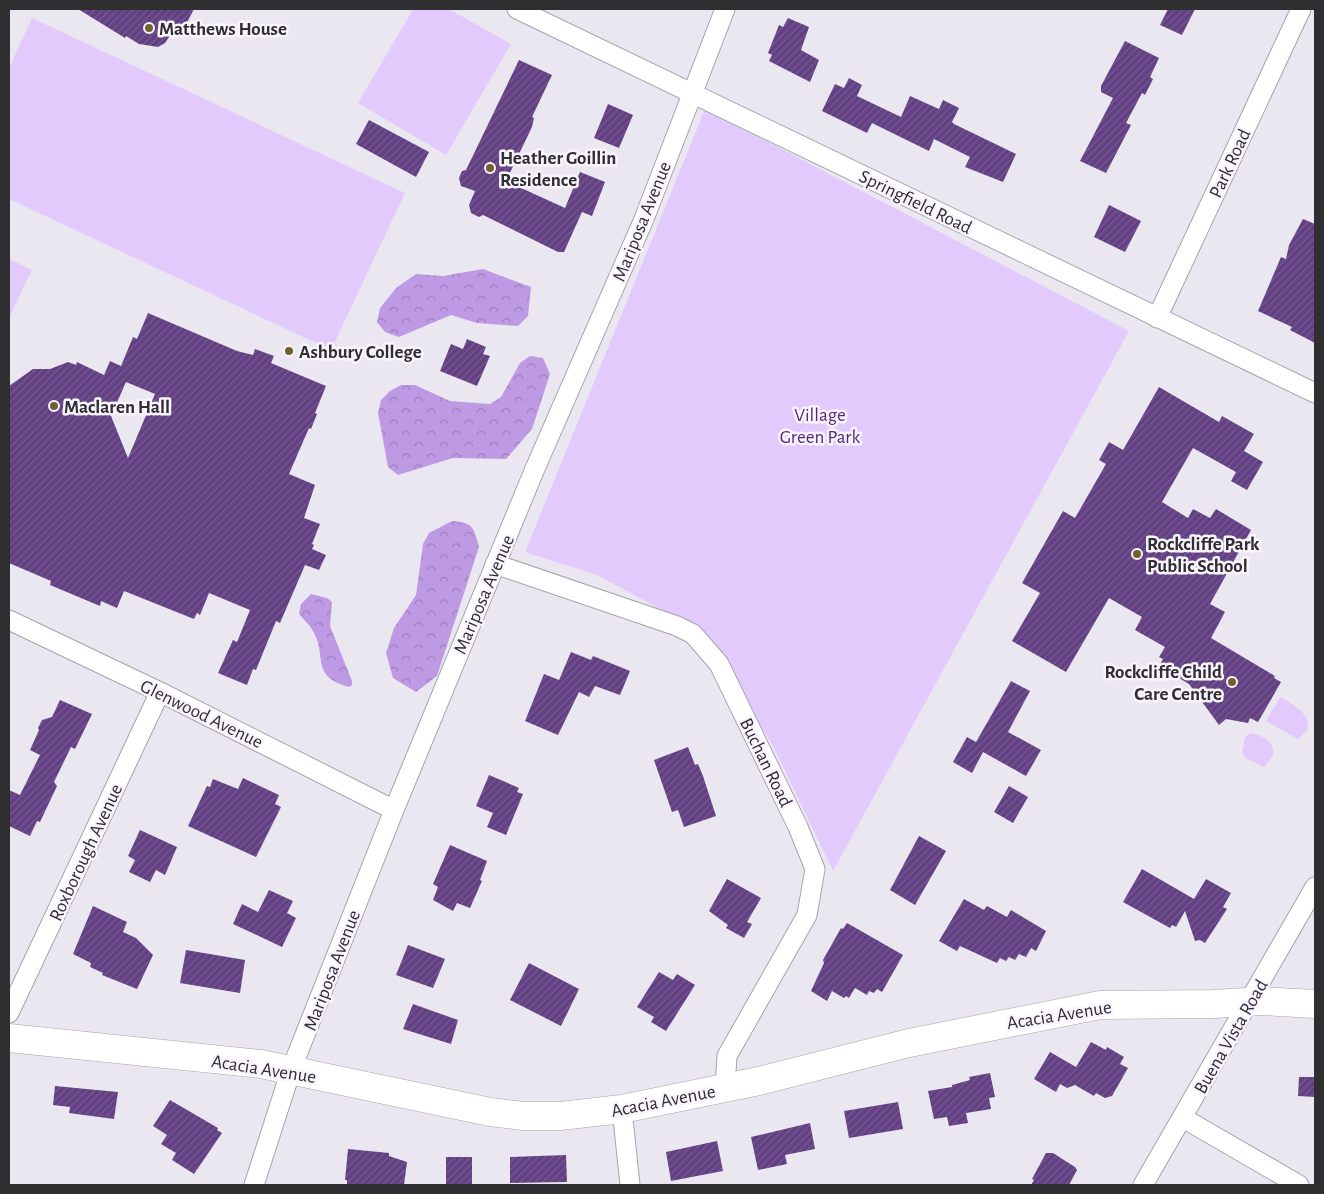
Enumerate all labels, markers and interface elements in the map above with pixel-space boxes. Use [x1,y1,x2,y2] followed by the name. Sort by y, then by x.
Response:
[159,20,287,39] place label: Matthews House
[143,22,155,34] marker: Matthews House
[1206,126,1255,201] street label: Park Road
[500,149,616,190] place label: Heather Goillin Residence
[610,159,675,284] street label: Mariposa Avenue
[484,162,496,174] marker: Heather Goillin Residence
[856,167,975,238] street label: Springfield Road
[299,343,422,362] place label: Ashbury College
[283,345,295,357] marker: Ashbury College
[64,398,170,417] place label: Maclaren Hall
[48,400,60,412] marker: Maclaren Hall
[780,406,861,447] park label: Village Green Park
[451,532,518,657] street label: Mariposa Avenue
[1147,535,1260,576] place label: Rockcliffe Park Public School
[1131,548,1143,560] marker: Rockcliffe Park Public School
[1104,663,1222,704] place label: Rockcliffe Child Care Centre
[1226,676,1238,688] marker: Rockcliffe Child Care Centre
[137,677,266,752] street label: Glenwood Avenue
[736,715,795,810] street label: Buchan Road
[46,781,126,924] street label: Roxborough Avenue
[301,908,364,1033] street label: Mariposa Avenue
[1191,976,1272,1097] street label: Buena Vista Road
[1006,998,1113,1033] street label: Acacia Avenue
[210,1052,317,1087] street label: Acacia Avenue
[610,1082,717,1121] street label: Acacia Avenue

